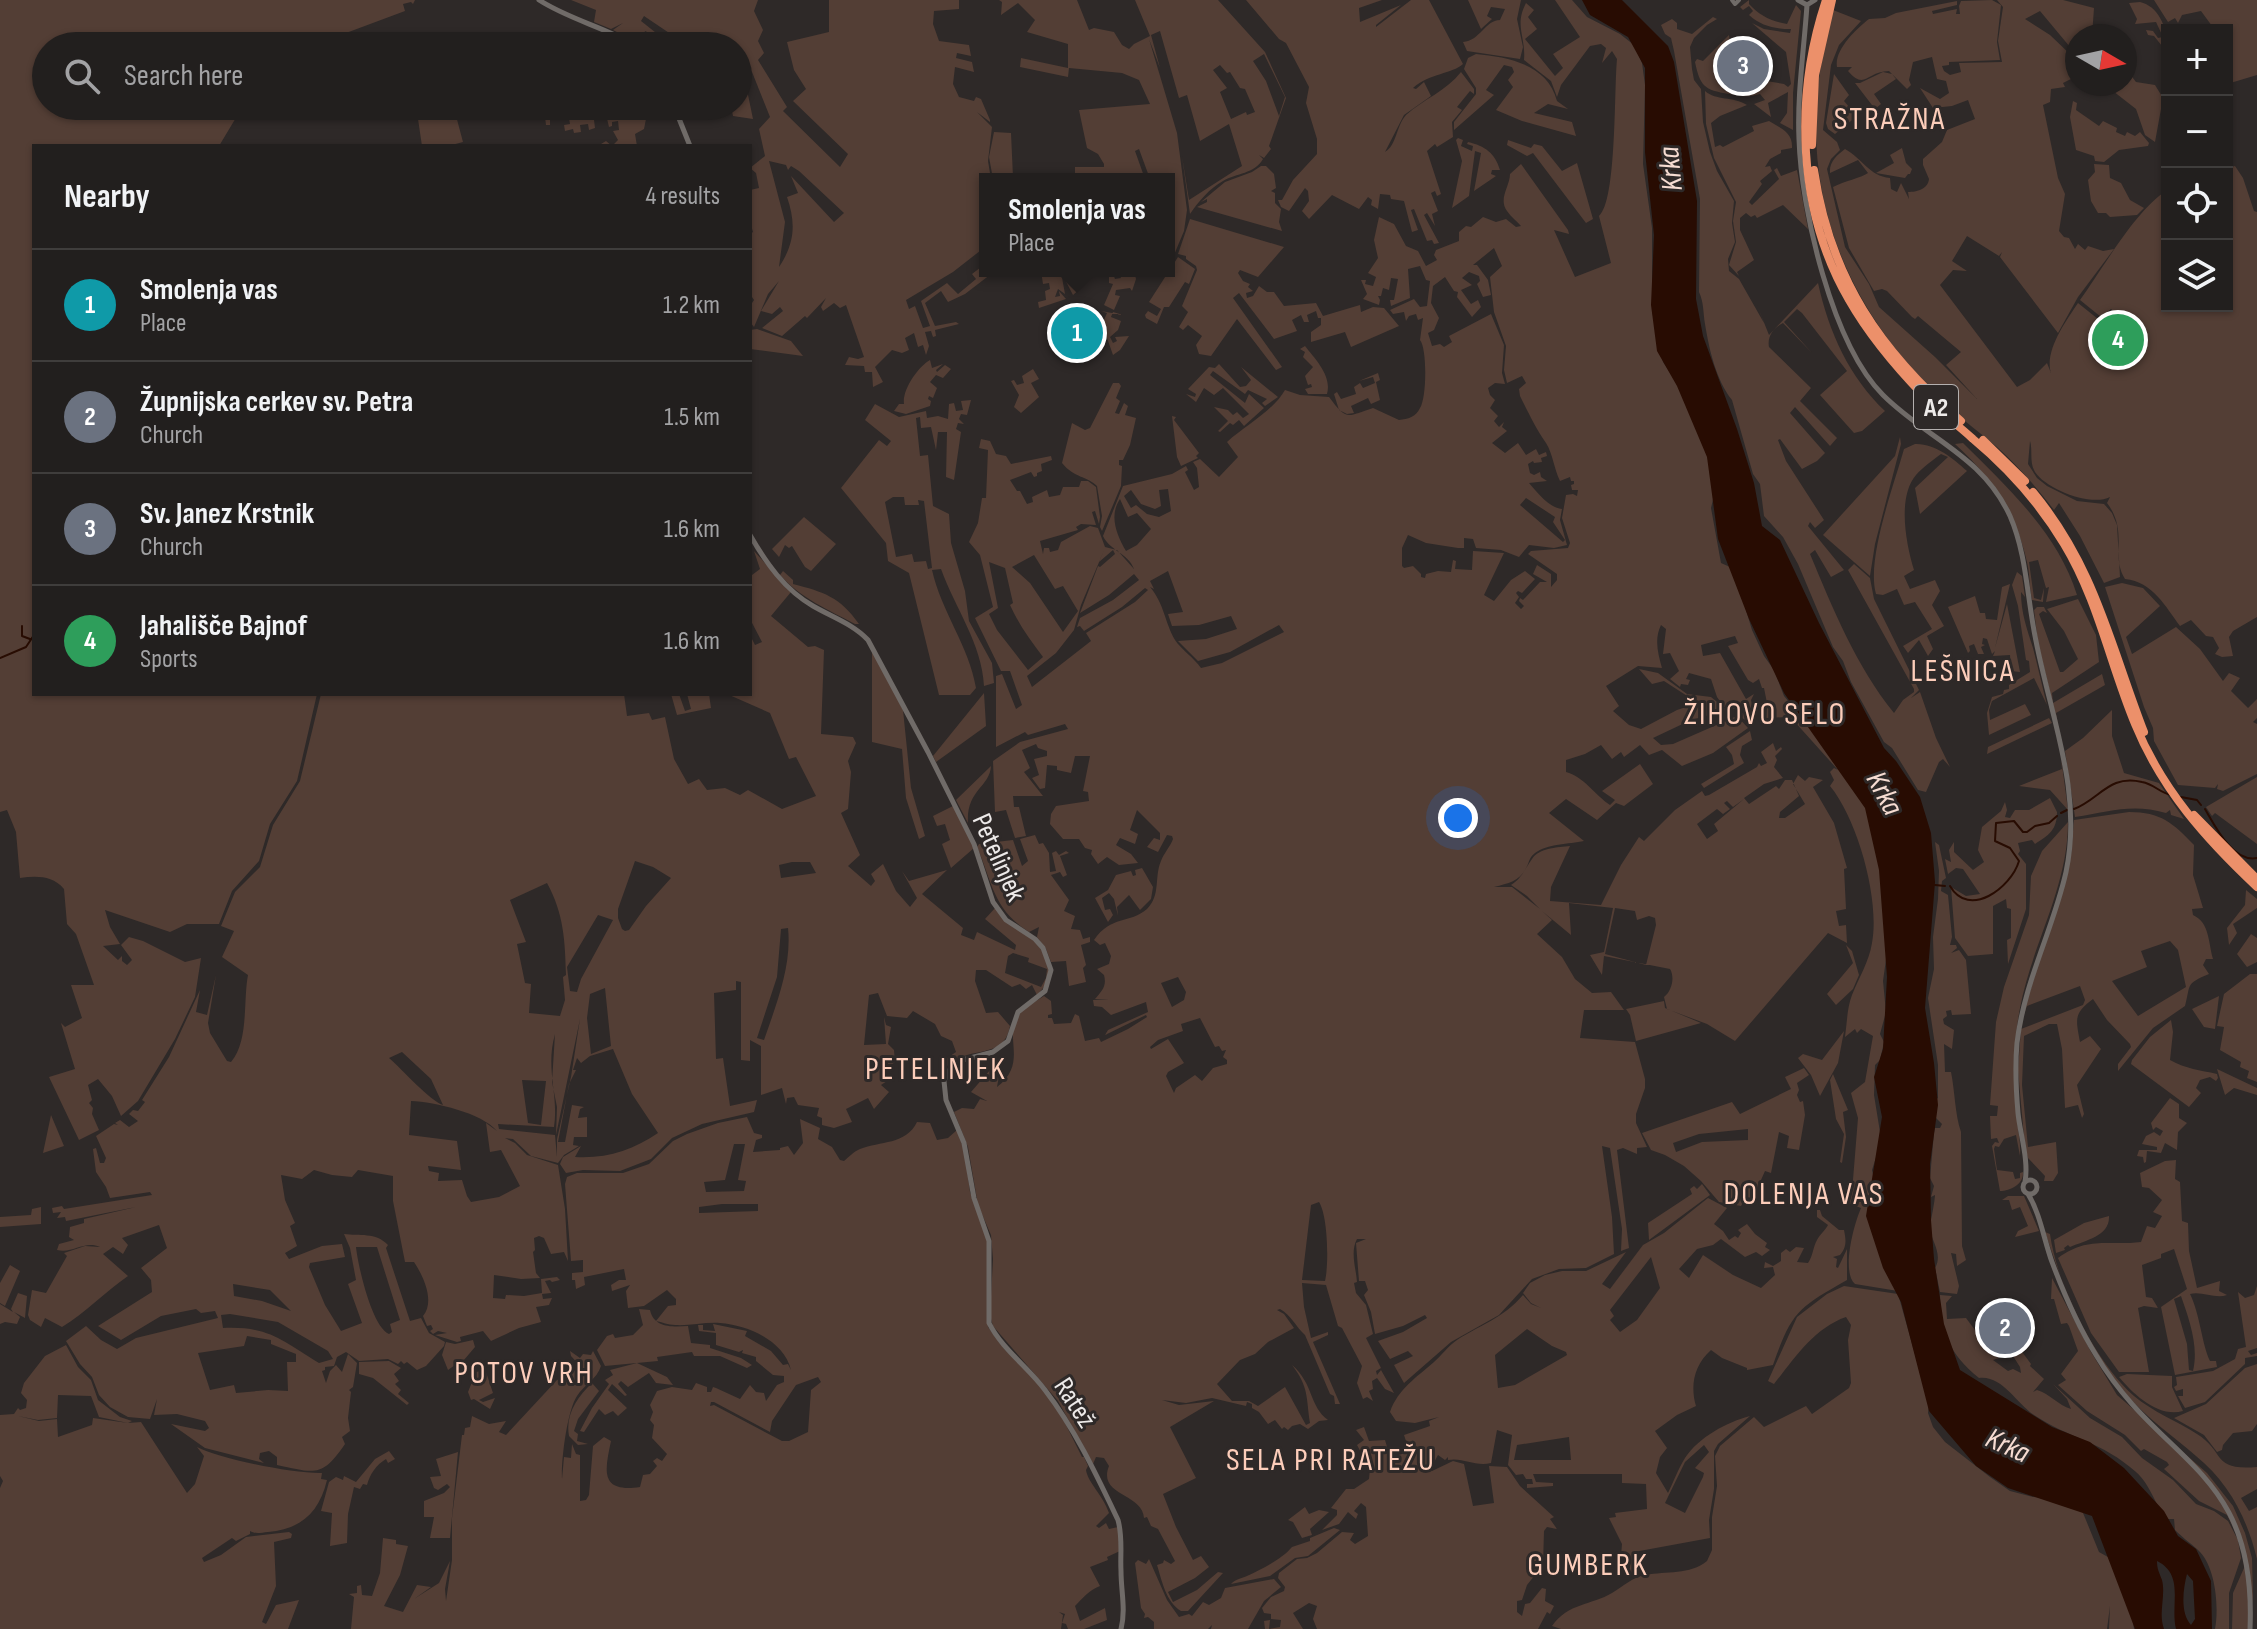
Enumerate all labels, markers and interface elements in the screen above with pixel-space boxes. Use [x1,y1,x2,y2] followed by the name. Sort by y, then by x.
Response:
[2065,24,2137,96] north arrow
[2161,24,2233,312] map controls
[2161,24,2233,96] button: +
[32,32,752,120] search box
[1717,36,1769,96] pin: 3
[60,54,104,98] icon: search
[124,58,243,94] text: Search here
[2161,96,2233,168] button: −
[1834,100,1946,139] district label: STRAŽNA
[1651,145,1691,193] water label: Krka
[2161,168,2233,240] button: locate
[979,173,1175,277] popup
[64,176,150,217] text: Nearby
[645,181,720,212] text: 4 results
[1008,192,1146,228] text: Smolenja vas
[1008,228,1055,259] text: Place
[2161,240,2233,312] button: layers
[140,272,278,308] text: Smolenja vas
[85,290,95,321] text: 1
[663,290,720,321] text: 1.2 km
[1051,303,1103,363] pin: 1
[140,308,187,339] text: Place
[2092,310,2144,370] pin: 4
[140,384,413,420] text: Župnijska cerkev sv. Petra
[1914,385,1958,429] road number: A2
[84,402,96,433] text: 2
[664,402,720,433] text: 1.5 km
[140,420,203,451] text: Church
[140,496,314,532] text: Sv. Janez Krstnik
[84,514,96,545] text: 3
[664,514,720,545] text: 1.6 km
[140,532,203,563] text: Church
[140,608,307,644] text: Jahališče Bajnof
[84,626,96,657] text: 4
[664,626,720,657] text: 1.6 km
[140,644,198,675] text: Sports
[1911,652,2015,691] district label: LEŠNICA
[1684,695,1846,734] district label: ŽIHOVO SELO
[1858,765,1910,822] water label: Krka
[1438,798,1478,838] your location
[965,809,1033,907] street label: Petelinjek
[865,1050,1007,1089] district label: PETELINJEK
[1723,1175,1885,1214] district label: DOLENJA VAS
[1979,1298,2031,1358] pin: 2
[454,1354,594,1393] district label: POTOV VRH
[1046,1372,1103,1434] street label: Ratež
[1980,1420,2035,1471] water label: Krka
[1226,1441,1436,1480] district label: SELA PRI RATEŽU
[1527,1546,1649,1585] district label: GUMBERK

